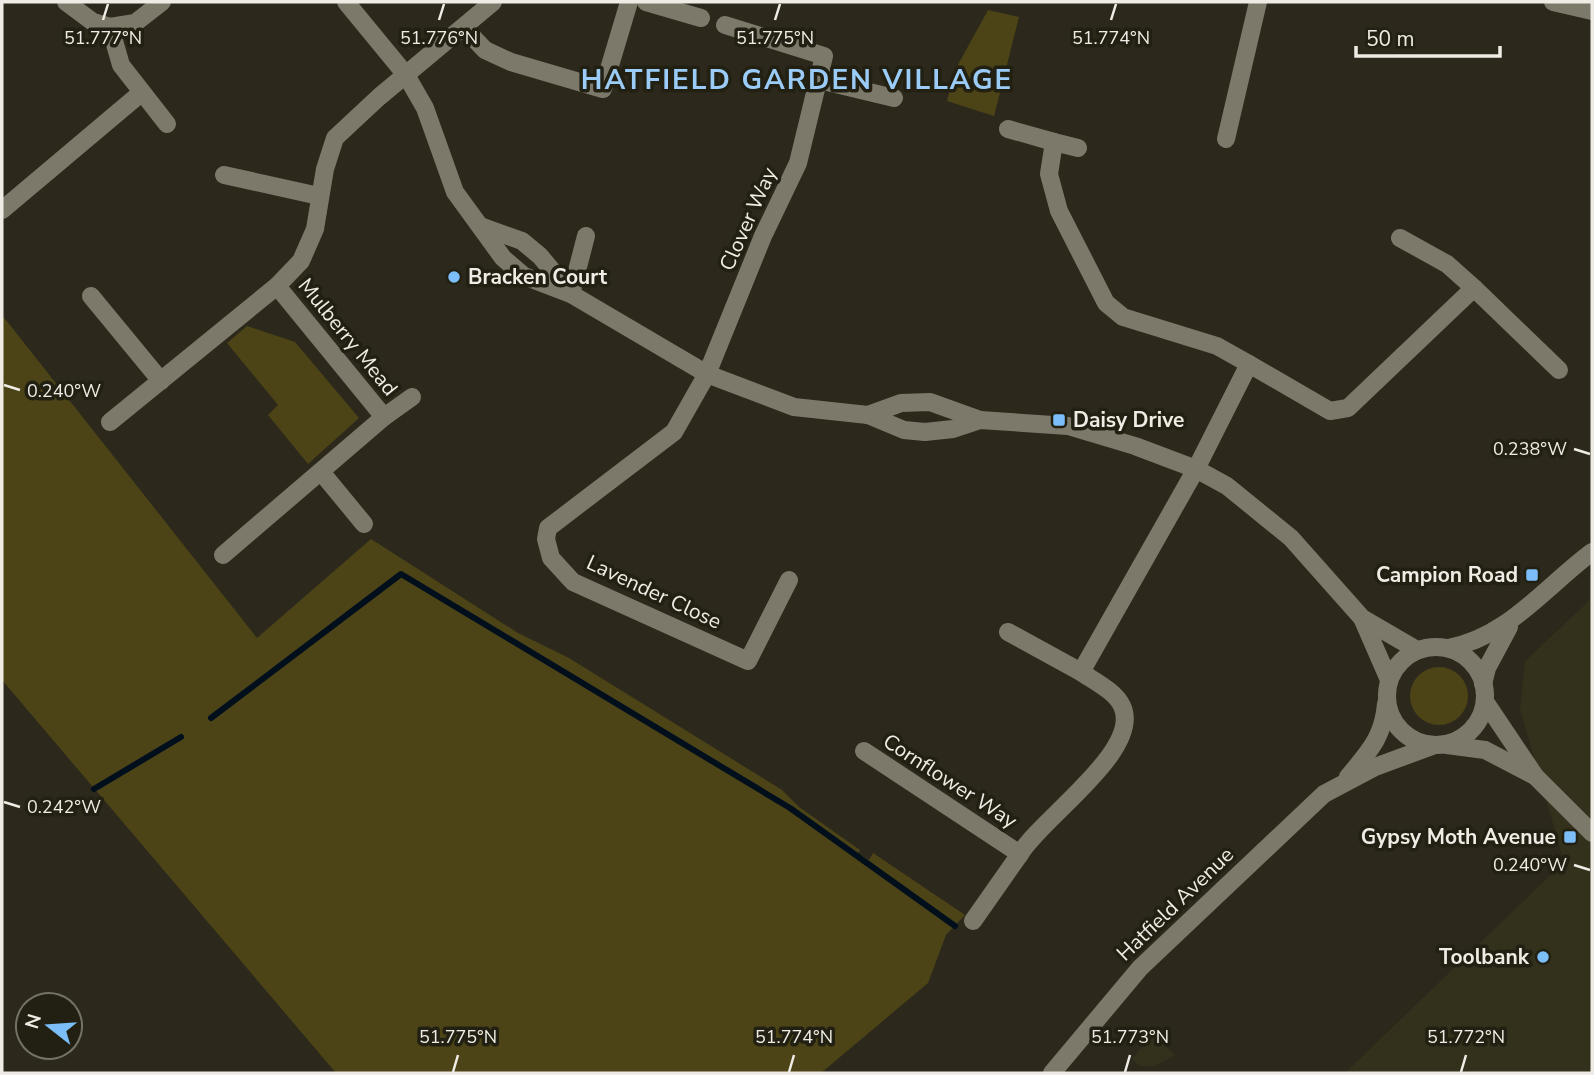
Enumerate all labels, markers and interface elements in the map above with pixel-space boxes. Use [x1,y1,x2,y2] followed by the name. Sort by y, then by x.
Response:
[1356,14,1500,58] scale bar
[1366,25,1415,53] text: 50 m
[64,26,142,50] text: 51.777°N
[400,26,478,50] text: 51.776°N
[736,26,814,50] text: 51.775°N
[1072,26,1150,50] text: 51.774°N
[581,61,1013,99] district label: HATFIELD GARDEN VILLAGE
[713,163,783,275] street label: Clover Way
[468,263,608,291] place label: Bracken Court
[446,269,462,285] marker: Bracken Court
[292,272,404,402] street label: Mulberry Mead
[27,379,101,403] text: 0.240°W
[1073,406,1184,434] place label: Daisy Drive
[1051,412,1067,428] marker: Daisy Drive
[1493,437,1567,461] text: 0.238°W
[582,549,726,635] street label: Lavender Close
[1376,561,1518,589] place label: Campion Road
[1524,567,1540,583] marker: Campion Road
[878,727,1023,835] street label: Cornflower Way
[27,795,101,819] text: 0.242°W
[1361,823,1556,851] place label: Gypsy Moth Avenue
[1562,829,1578,845] marker: Gypsy Moth Avenue
[1110,841,1240,967] street label: Hatfield Avenue
[1493,853,1567,877] text: 0.240°W
[1439,943,1530,971] place label: Toolbank
[1535,949,1551,965] marker: Toolbank
[14,991,84,1061] north arrow
[19,1011,48,1032] text: N
[419,1025,497,1049] text: 51.775°N
[755,1025,833,1049] text: 51.774°N
[1091,1025,1169,1049] text: 51.773°N
[1427,1025,1505,1049] text: 51.772°N

